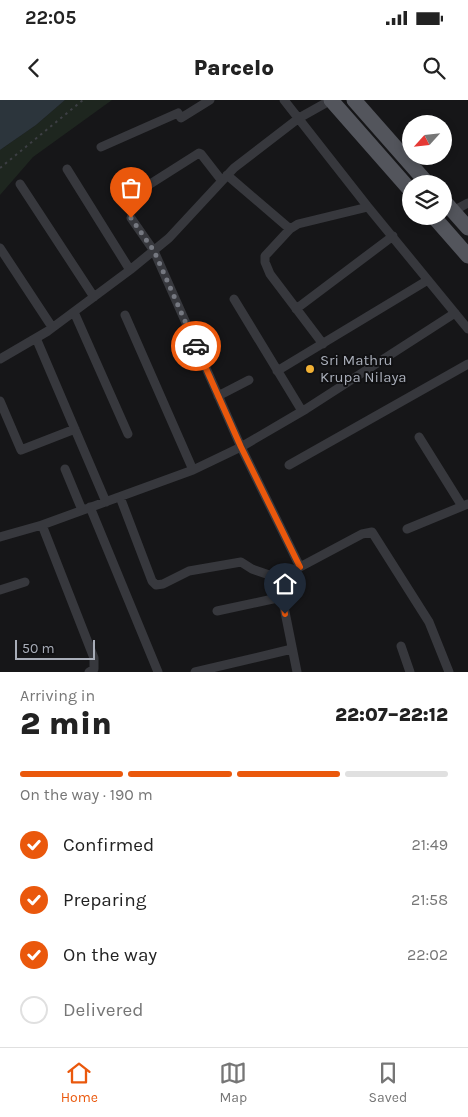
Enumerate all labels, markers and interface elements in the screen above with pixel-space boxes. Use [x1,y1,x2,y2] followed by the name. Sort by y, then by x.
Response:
[25,7,76,29] text: 22:05
[20,54,48,82] icon: back
[420,54,448,82] icon: search
[194,55,274,81] text: Parcelo
[402,115,452,165] north arrow
[402,115,452,225] map controls
[110,167,152,218] pin
[117,174,145,202] icon: bag
[402,175,452,225] button: layers
[171,321,221,371] courier
[182,332,210,360] icon: car
[320,351,407,386] place label: Sri Mathru Krupa Nilaya
[304,363,316,375] marker: Sri Mathru Krupa Nilaya
[264,563,306,614] pin
[271,570,299,598] icon: home
[15,637,95,660] scale bar
[22,640,55,657] text: 50 m
[20,686,95,705] text: Arriving in
[335,704,448,726] text: 22:07–22:12
[20,705,112,742] text: 2 min
[20,785,153,804] text: On the way · 190 m
[20,831,48,859] icon: check
[63,834,154,856] text: Confirmed
[412,835,448,854] text: 21:49
[20,886,48,914] icon: check
[63,889,146,911] text: Preparing
[411,890,448,909] text: 21:58
[20,941,48,969] icon: check
[63,944,157,966] text: On the way
[407,945,448,964] text: 22:02
[63,999,143,1021] text: Delivered
[61,1059,98,1106] tab: Home
[219,1059,247,1106] tab: Map
[369,1059,407,1106] tab: Saved

